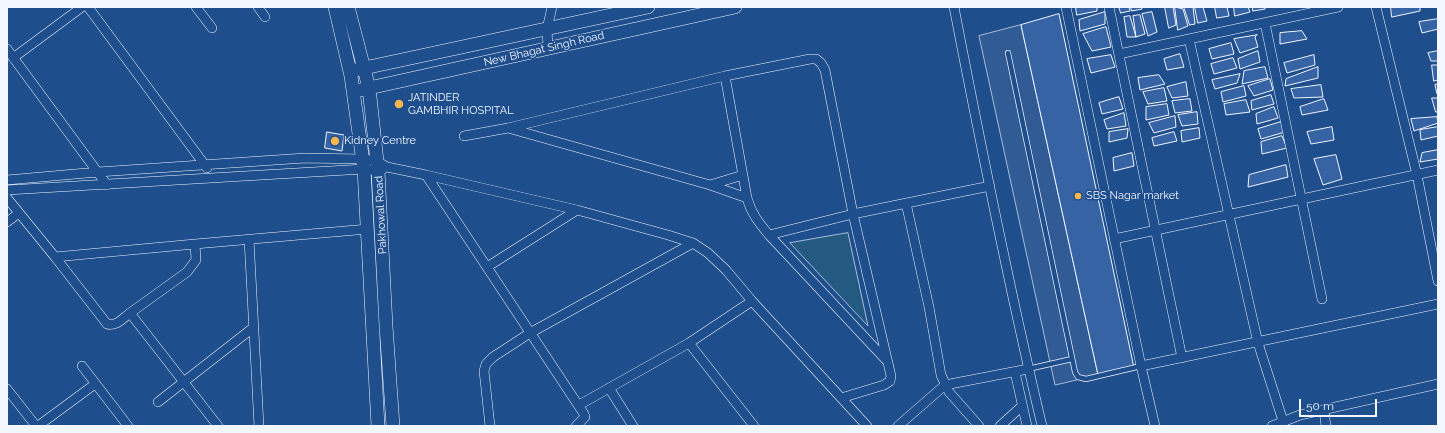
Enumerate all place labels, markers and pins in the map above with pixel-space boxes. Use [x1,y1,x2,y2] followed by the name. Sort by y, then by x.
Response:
[408,91,514,117] place label: JATINDER GAMBHIR HOSPITAL
[393,98,405,110] marker: JATINDER GAMBHIR HOSPITAL
[344,134,416,148] place label: Kidney Centre
[329,135,341,147] marker: Kidney Centre
[1086,189,1179,203] place label: SBS Nagar market
[1073,191,1083,201] marker: SBS Nagar market

